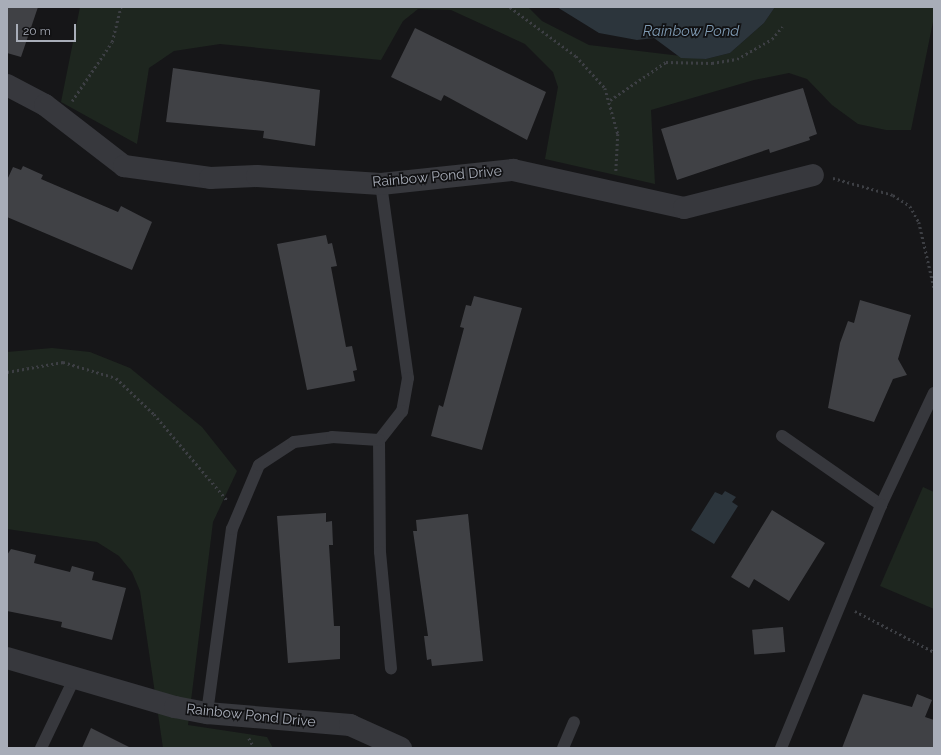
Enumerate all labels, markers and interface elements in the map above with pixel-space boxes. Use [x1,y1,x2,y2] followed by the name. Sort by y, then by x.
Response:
[18,16,78,42] scale bar
[643,23,739,41] water label: Rainbow Pond
[23,24,51,38] text: 20 m
[371,162,503,190] street label: Rainbow Pond Drive
[185,700,317,730] street label: Rainbow Pond Drive

